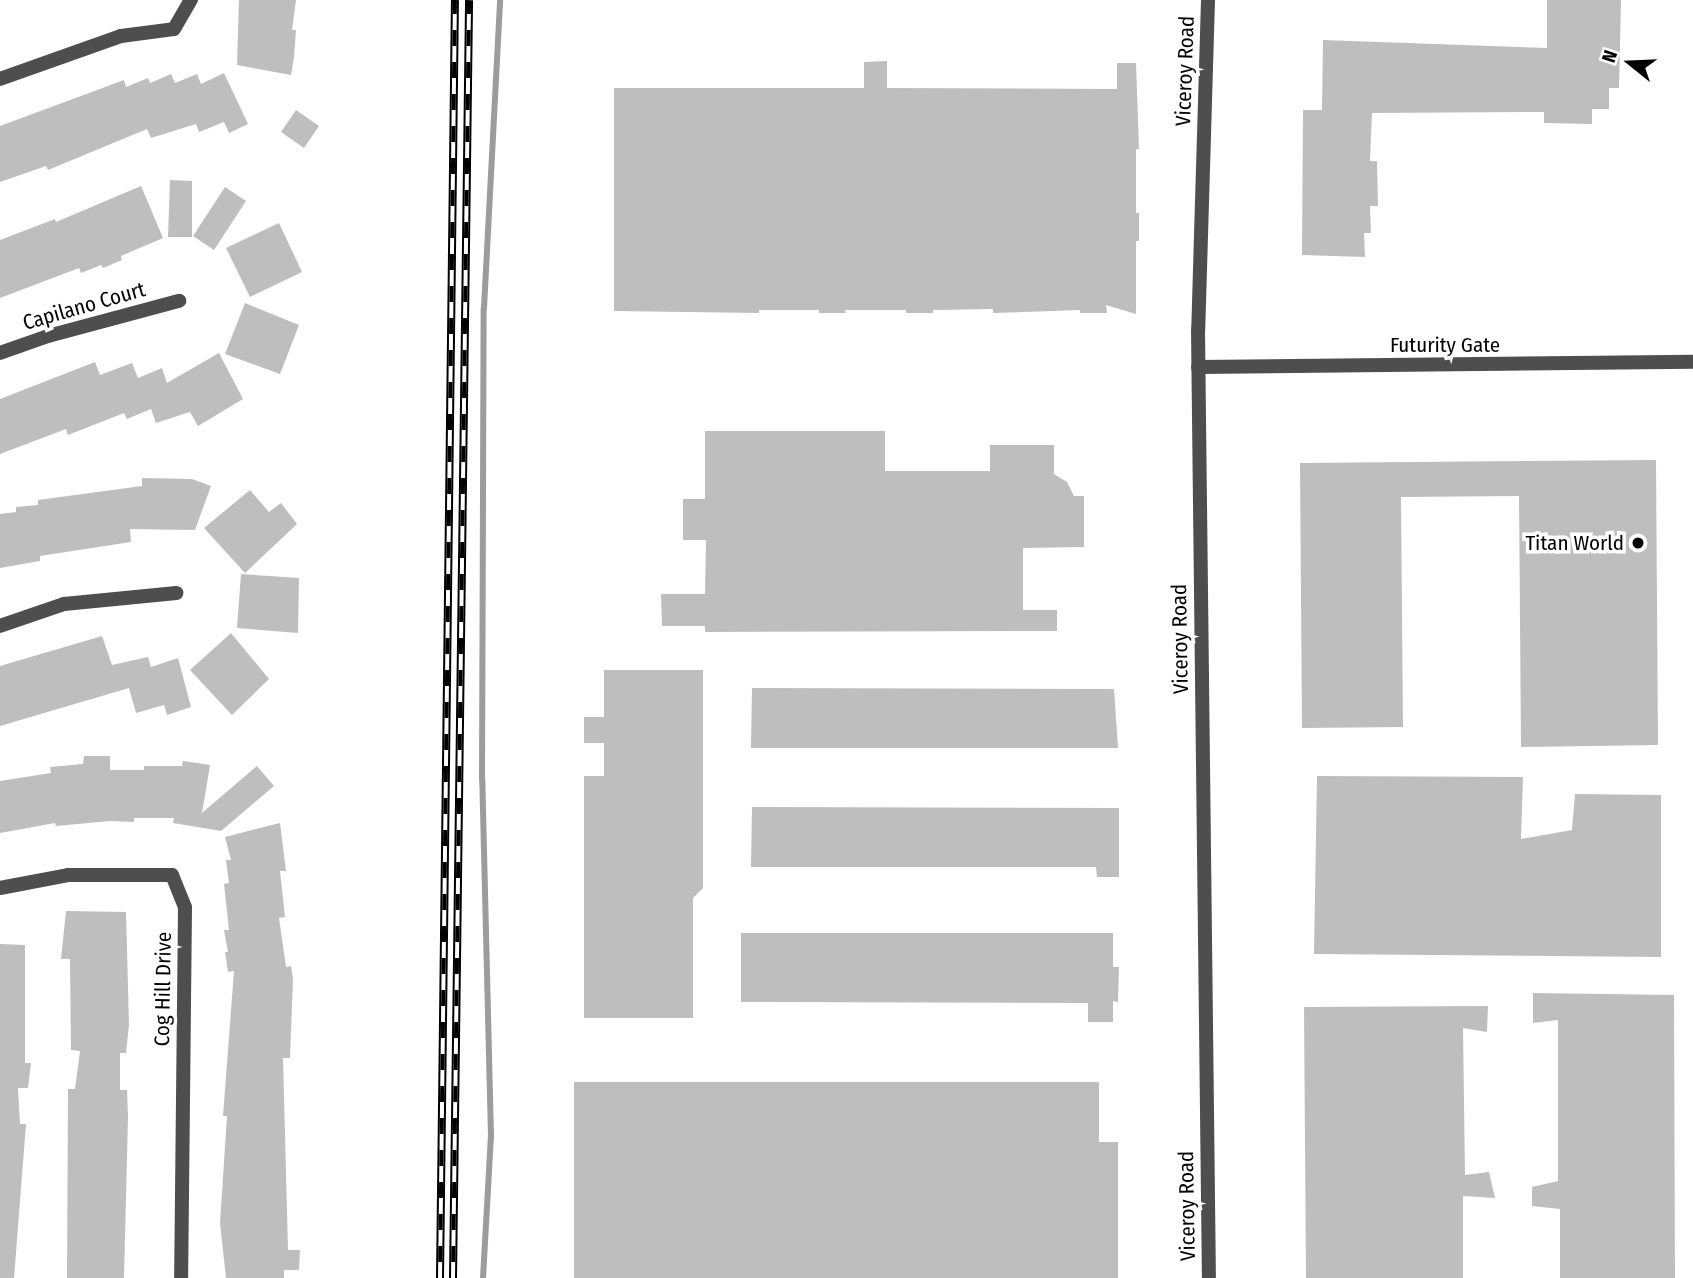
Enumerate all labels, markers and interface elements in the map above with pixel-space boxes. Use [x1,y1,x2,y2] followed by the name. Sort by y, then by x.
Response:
[1170,15,1200,127] street label: Viceroy Road
[1595,28,1665,98] north arrow
[1597,47,1622,65] text: N
[20,276,148,336] street label: Capilano Court
[1390,332,1500,358] street label: Futurity Gate
[1525,530,1624,556] place label: Titan World
[1630,535,1646,551] marker: Titan World
[1166,584,1194,694] street label: Viceroy Road
[149,931,177,1047] street label: Cog Hill Drive
[1173,1151,1201,1261] street label: Viceroy Road

